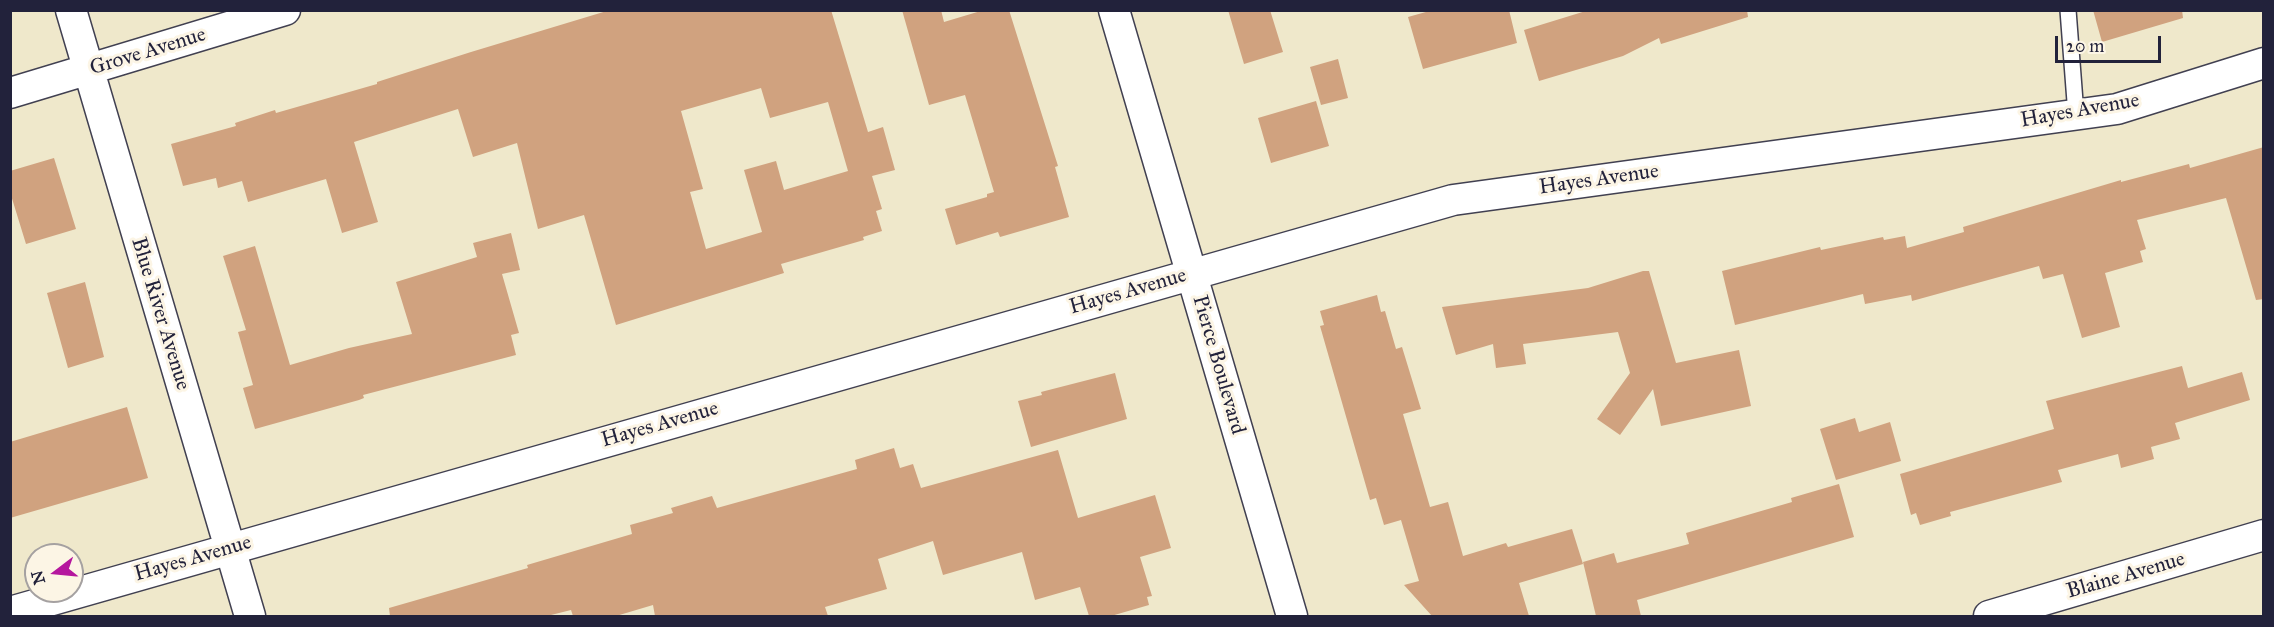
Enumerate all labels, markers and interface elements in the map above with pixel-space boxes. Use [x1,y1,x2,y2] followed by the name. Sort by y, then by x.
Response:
[87,22,209,82] street label: Grove Avenue
[2058,24,2164,62] scale bar
[2066,35,2104,57] text: 20 m
[2019,88,2141,134] street label: Hayes Avenue
[1538,159,1660,201] street label: Hayes Avenue
[125,235,195,393] street label: Blue River Avenue
[1067,263,1189,321] street label: Hayes Avenue
[1186,292,1250,438] street label: Pierce Boulevard
[599,396,721,454] street label: Hayes Avenue
[132,530,254,588] street label: Hayes Avenue
[24,543,84,603] north arrow
[2064,547,2188,605] street label: Blaine Avenue
[27,568,49,587] text: N

